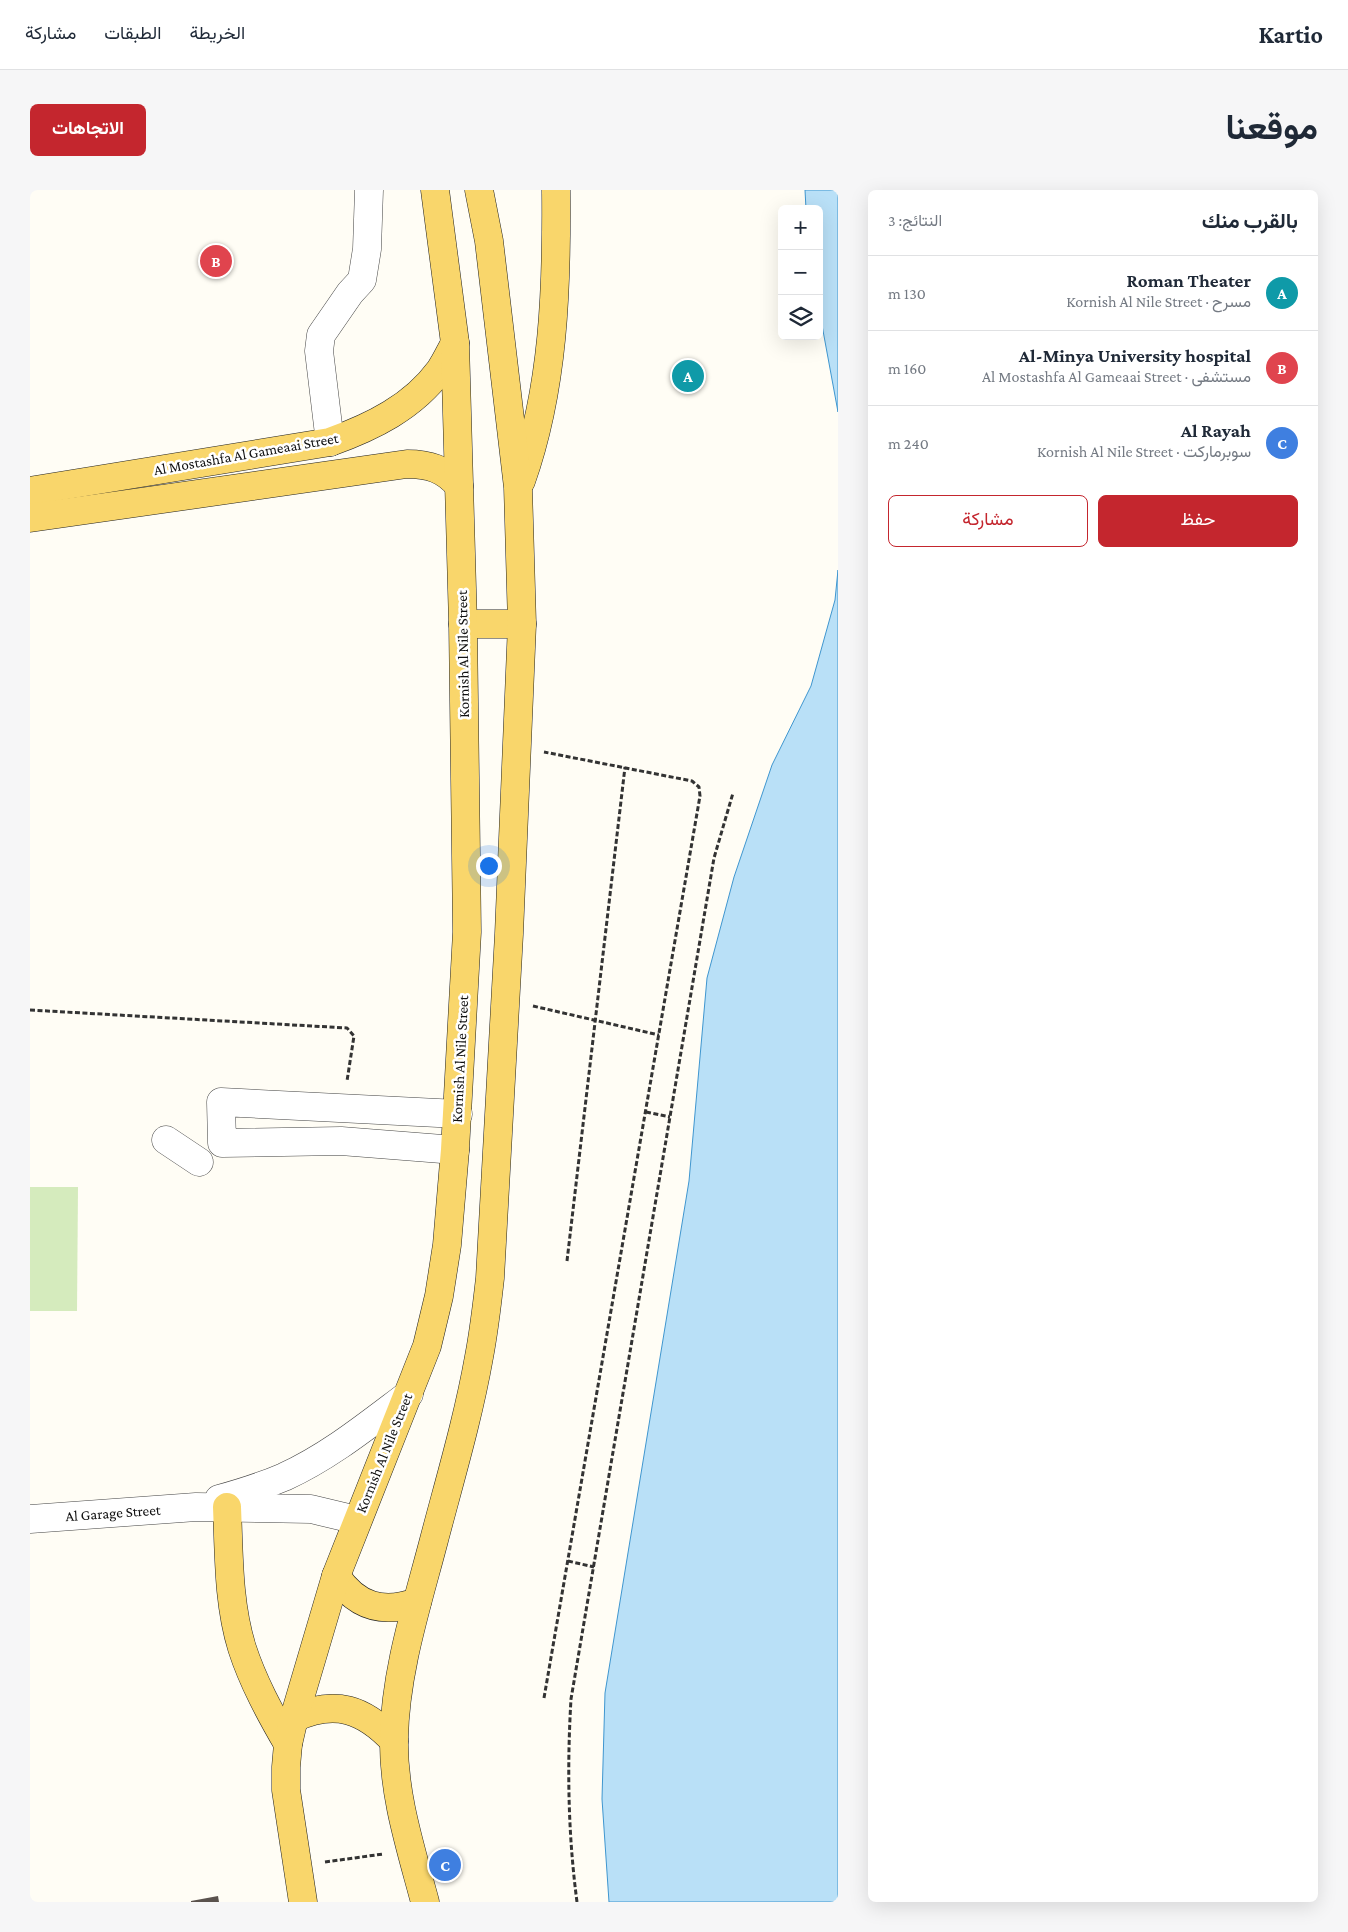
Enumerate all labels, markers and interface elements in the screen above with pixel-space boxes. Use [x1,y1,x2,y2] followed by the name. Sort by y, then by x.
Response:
[1259,21,1323,48] text: Kartio
[25,23,76,43] text: مشاركة
[104,23,161,43] text: الطبقات
[189,23,245,43] text: الخريطة
[30,104,146,156] button: الاتجاهات
[1225,108,1318,147] text: موقعنا
[778,205,823,340] map controls
[778,205,823,250] button: +
[1202,209,1298,233] text: بالقرب منك
[888,212,942,229] text: النتائج: 3
[200,242,232,280] pin: B
[778,250,823,295] button: −
[1127,270,1251,291] text: Roman Theater
[888,285,926,302] text: 130 m
[1277,285,1287,302] text: A
[1066,293,1251,310] text: مسرح · Kornish Al Nile Street
[778,295,823,340] button: layers
[1019,345,1251,366] text: Al-Minya University hospital
[672,357,704,395] pin: A
[888,360,926,377] text: 160 m
[1277,360,1287,377] text: B
[982,368,1251,385] text: مستشفى · Al Mostashfa Al Gameaai Street
[1181,420,1251,441] text: Al Rayah
[152,430,341,478] street label: Al Mostashfa Al Gameaai Street
[888,435,929,452] text: 240 m
[1277,435,1287,452] text: C
[1037,443,1251,460] text: سوبرماركت · Kornish Al Nile Street
[888,495,1088,547] button: مشاركة
[1098,495,1298,547] button: حفظ
[454,589,472,718] street label: Kornish Al Nile Street
[476,853,502,879] your location
[449,994,471,1123] street label: Kornish Al Nile Street
[353,1390,416,1515] street label: Kornish Al Nile Street
[65,1502,162,1525] street label: Al Garage Street
[429,1846,461,1884] pin: C

